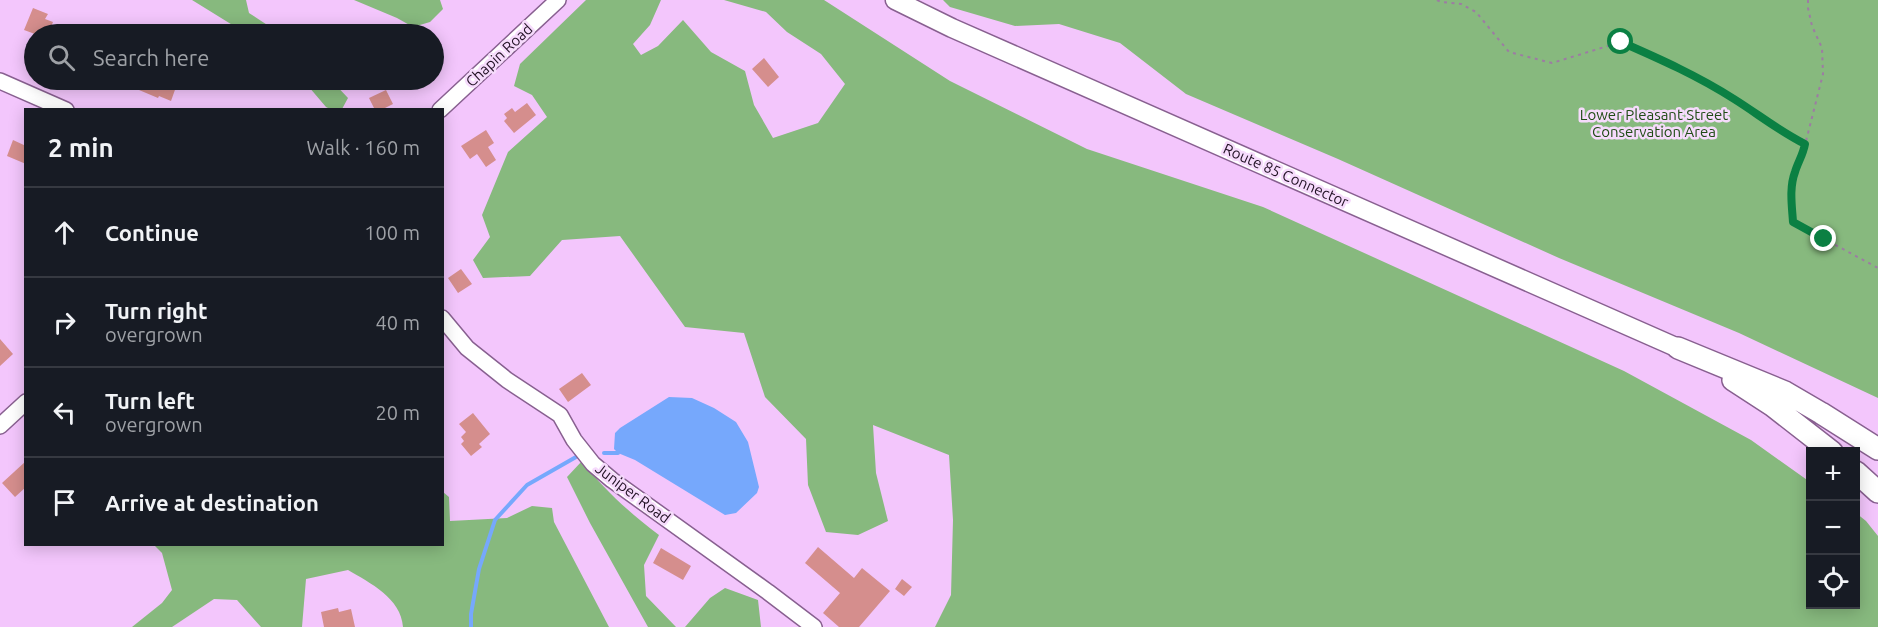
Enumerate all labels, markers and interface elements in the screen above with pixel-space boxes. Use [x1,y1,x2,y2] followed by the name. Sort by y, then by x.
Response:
[462,20,536,90] street label: Chapin Road
[24,24,444,90] search box
[1607,28,1633,54] route start
[45,41,78,74] icon: search
[93,45,209,70] text: Search here
[1580,106,1728,140] park label: Lower Pleasant Street Conservation Area
[48,133,114,162] text: 2 min
[307,136,420,159] text: Walk · 160 m
[1221,140,1352,210] street label: Route 85 Connector
[48,216,81,249] icon: ahead
[105,220,199,245] text: Continue
[364,221,420,244] text: 100 m
[1810,225,1836,251] route end
[105,298,207,323] text: Turn right
[48,306,81,339] icon: right
[376,311,420,334] text: 40 m
[105,323,203,346] text: overgrown
[105,388,195,413] text: Turn left
[48,396,81,429] icon: left
[376,401,420,424] text: 20 m
[105,413,203,436] text: overgrown
[1806,447,1860,609] map controls
[1806,447,1860,501] button: +
[592,459,674,527] street label: Juniper Road
[48,486,81,519] icon: arrive
[105,490,319,515] text: Arrive at destination
[1806,501,1860,555] button: −
[1806,555,1860,609] button: locate

